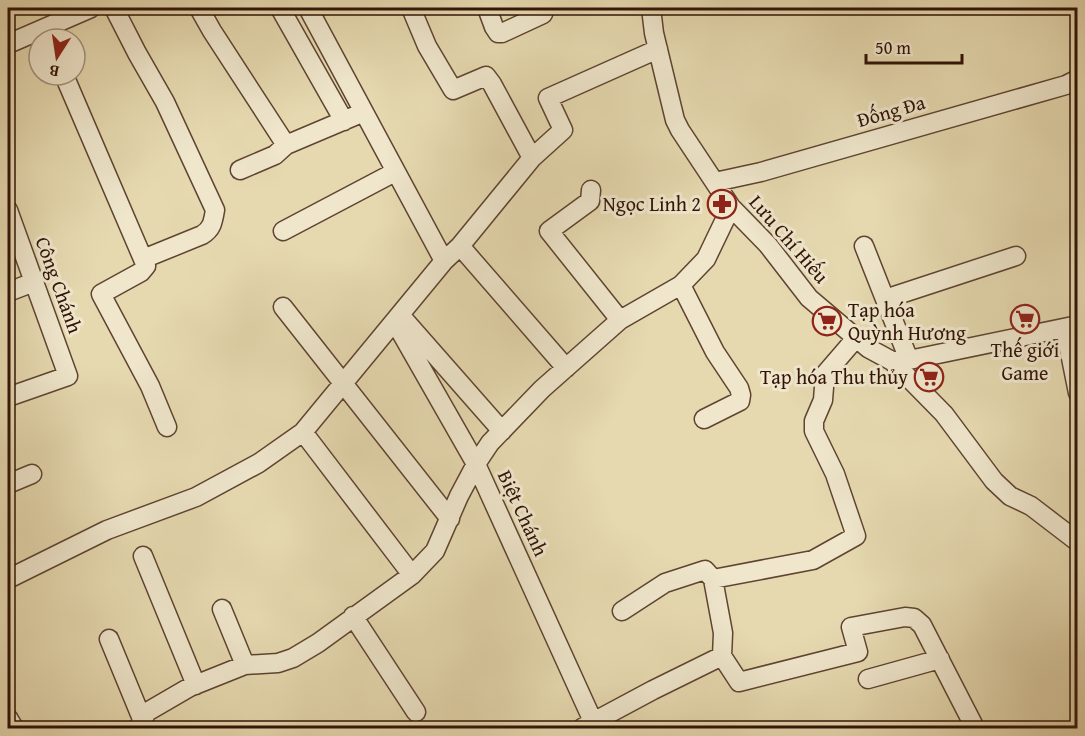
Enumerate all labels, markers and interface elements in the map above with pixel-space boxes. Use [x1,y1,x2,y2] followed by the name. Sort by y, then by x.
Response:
[27,27,87,87] north arrow
[866,27,962,65] scale bar
[875,34,911,61] text: 50 m
[46,59,61,84] text: B
[853,87,929,134] street label: Đống Đa
[706,188,738,220] pharmacy icon: Ngọc Linh 2
[743,188,836,289] street label: Lưu Chí Hiếu
[603,189,701,218] place label: Ngọc Linh 2
[29,233,90,337] street label: Công Chánh
[848,295,966,347] place label: Tạp hóa Quỳnh Hương
[1009,303,1041,335] supermarket icon: Thế giới Game
[811,305,843,337] supermarket icon: Tạp hóa Quỳnh Hương
[991,335,1060,387] place label: Thế giới Game
[913,361,945,393] supermarket icon: Tạp hóa Thu thủy
[760,362,908,391] place label: Tạp hóa Thu thủy
[491,465,556,561] street label: Biệt Chánh

